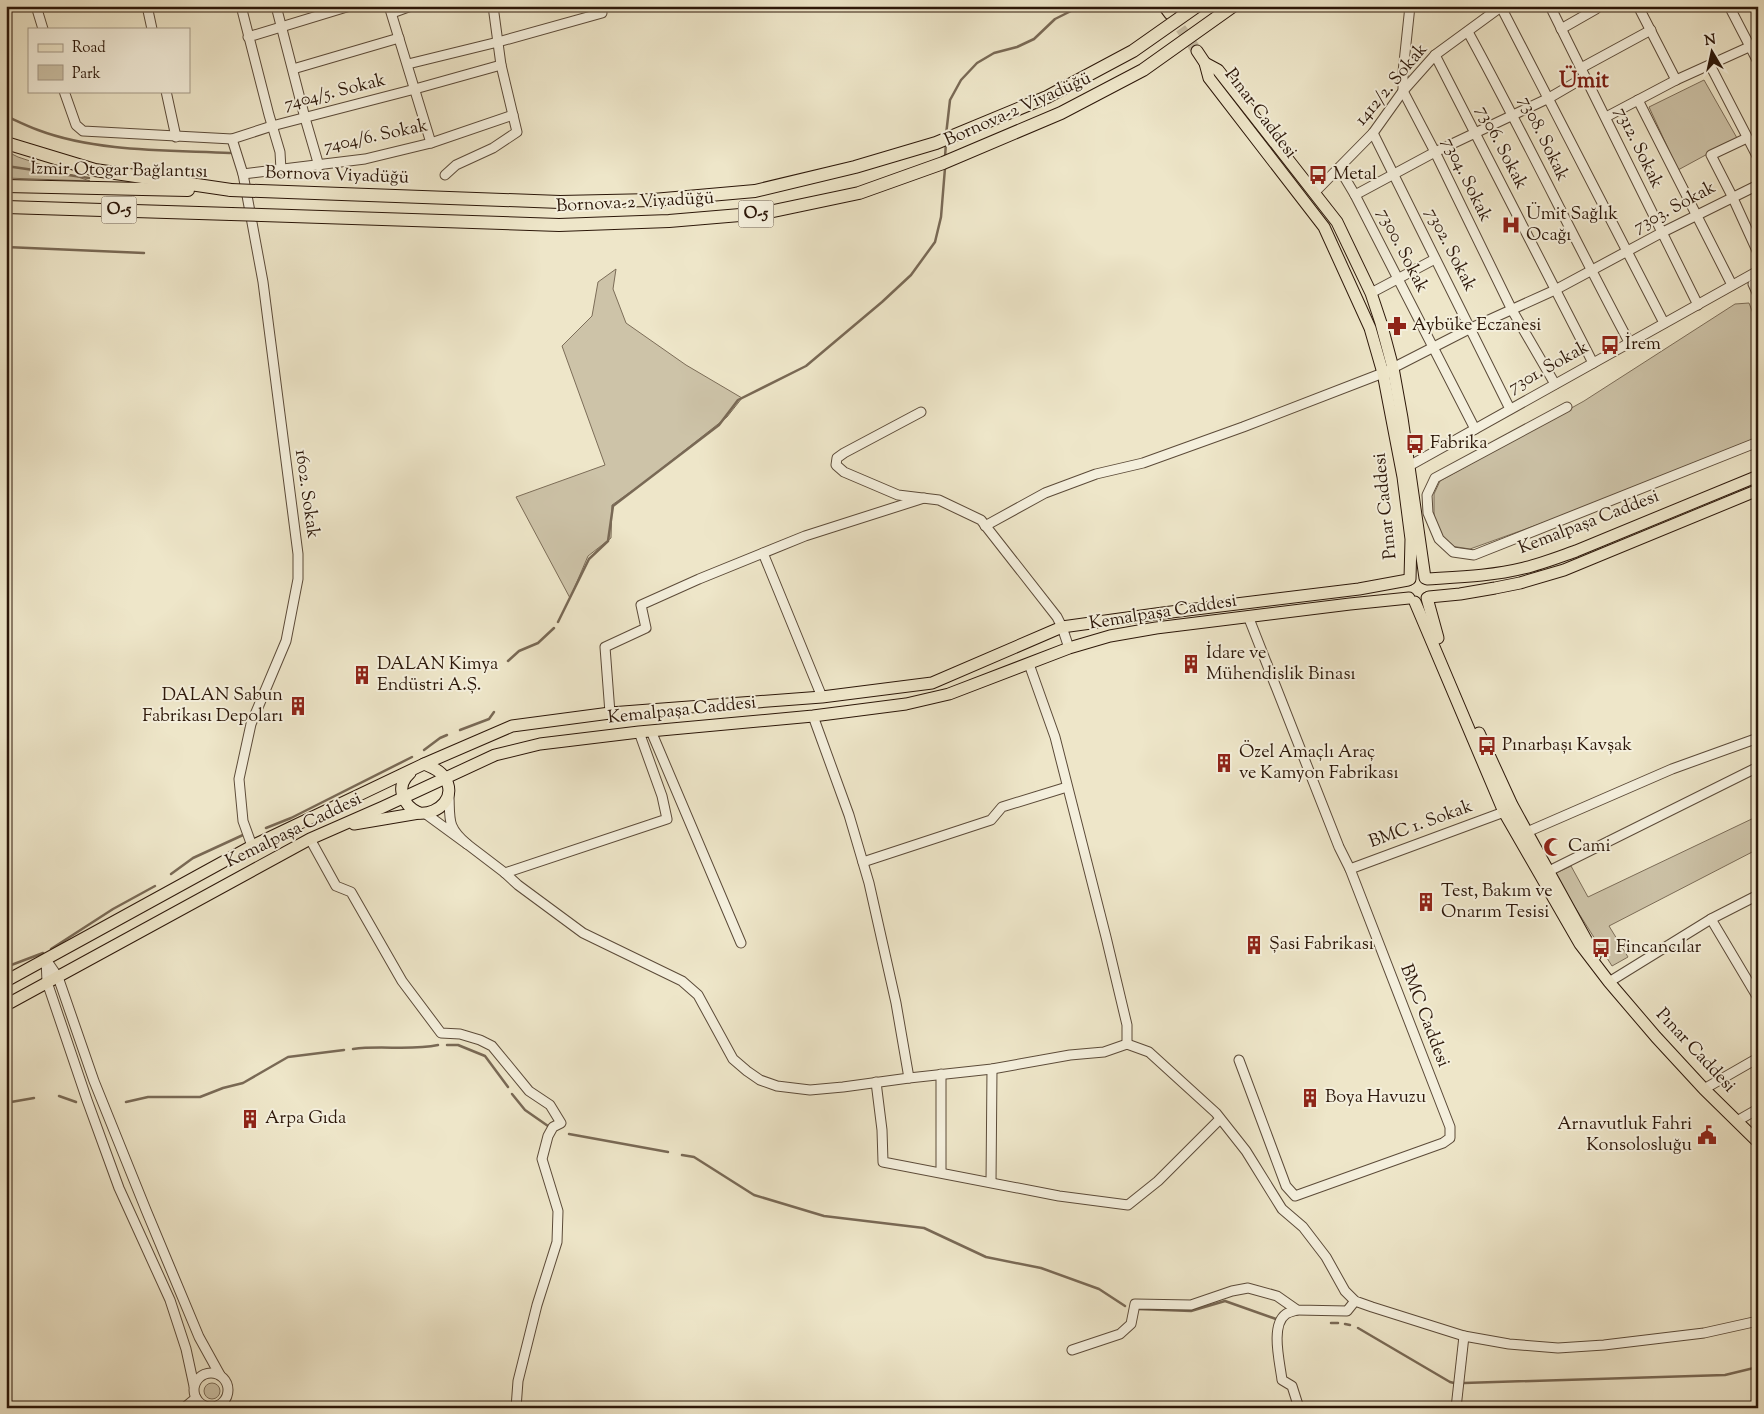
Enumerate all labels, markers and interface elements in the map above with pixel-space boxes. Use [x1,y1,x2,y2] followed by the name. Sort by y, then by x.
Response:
[28,28,190,92] legend
[1686,28,1736,78] north arrow
[1703,30,1717,52] text: N
[72,38,106,59] text: Road
[1350,38,1435,132] street label: 1412/2. Sokak
[1217,63,1303,165] street label: Pınar Caddesi
[72,64,101,85] text: Park
[1559,65,1609,98] district label: Ümit
[940,66,1096,154] street label: Bornova-2 Viyadüğü
[282,68,389,118] street label: 7404/5. Sokak
[1511,92,1575,186] street label: 7308. Sokak
[1469,102,1533,195] street label: 7306. Sokak
[1607,103,1669,193] street label: 7312. Sokak
[321,113,431,161] street label: 7404/6. Sokak
[1434,134,1498,227] street label: 7304. Sokak
[30,156,208,186] street label: İzmir Otogar Bağlantısı
[264,160,410,192] street label: Bornova Viyadüğü
[1333,162,1377,188] place label: Metal
[1307,164,1329,186] bus stop icon: Metal
[1629,175,1721,241] street label: 7303. Sokak
[555,186,715,220] street label: Bornova-2 Viyadüğü
[102,196,136,224] road number: O-5
[738,200,774,228] road number: O-5
[1526,202,1618,249] place label: Ümit Sağlık Ocağı
[1370,204,1434,298] street label: 7300. Sokak
[1418,204,1482,296] street label: 7302. Sokak
[1500,214,1522,236] hospital icon: Ümit Sağlık Ocağı
[1412,313,1541,339] place label: Aybüke Eczanesi
[1386,315,1408,337] pharmacy icon: Aybüke Eczanesi
[1625,332,1661,358] place label: İrem
[1599,334,1621,356] bus stop icon: İrem
[1504,335,1594,401] street label: 7301. Sokak
[1430,431,1488,457] place label: Fabrika
[1404,433,1426,455] bus stop icon: Fabrika
[287,448,325,540] street label: 1602. Sokak
[1367,451,1405,561] street label: Pınar Caddesi
[1515,484,1663,562] street label: Kemalpaşa Caddesi
[1087,589,1239,637] street label: Kemalpaşa Caddesi
[1206,641,1356,688] place label: İdare ve Mühendislik Binası
[377,652,498,699] place label: DALAN Kimya Endüstri A.Ş.
[1180,653,1202,675] building icon: İdare ve Mühendislik Binası
[351,664,373,686] building icon: DALAN Kimya Endüstri A.Ş.
[142,683,283,730] place label: DALAN Sabun Fabrikası Depoları
[607,690,757,732] street label: Kemalpaşa Caddesi
[287,695,309,717] building icon: DALAN Sabun Fabrikası Depoları
[1502,733,1632,759] place label: Pınarbaşı Kavşak
[1476,735,1498,757] bus stop icon: Pınarbaşı Kavşak
[1239,740,1399,787] place label: Özel Amaçlı Araç ve Kamyon Fabrikası
[1213,752,1235,774] building icon: Özel Amaçlı Araç ve Kamyon Fabrikası
[221,787,367,875] street label: Kemalpaşa Caddesi
[1366,794,1477,856] street label: BMC 1. Sokak
[1568,834,1611,860] place label: Cami
[1542,836,1564,858] mosque icon: Cami
[1441,879,1553,926] place label: Test, Bakım ve Onarım Tesisi
[1415,891,1437,913] building icon: Test, Bakım ve Onarım Tesisi
[1269,932,1374,958] place label: Şasi Fabrikası
[1243,934,1265,956] building icon: Şasi Fabrikası
[1616,935,1701,961] place label: Fincancılar
[1590,937,1612,959] bus stop icon: Fincancılar
[1392,961,1456,1071] street label: BMC Caddesi
[1649,1003,1741,1099] street label: Pınar Caddesi
[1325,1085,1426,1111] place label: Boya Havuzu
[1299,1087,1321,1109] building icon: Boya Havuzu
[265,1106,346,1132] place label: Arpa Gıda
[239,1108,261,1130] building icon: Arpa Gıda
[1557,1112,1692,1159] place label: Arnavutluk Fahri Konsolosluğu
[1696,1124,1718,1146] public building icon: Arnavutluk Fahri Konsolosluğu

